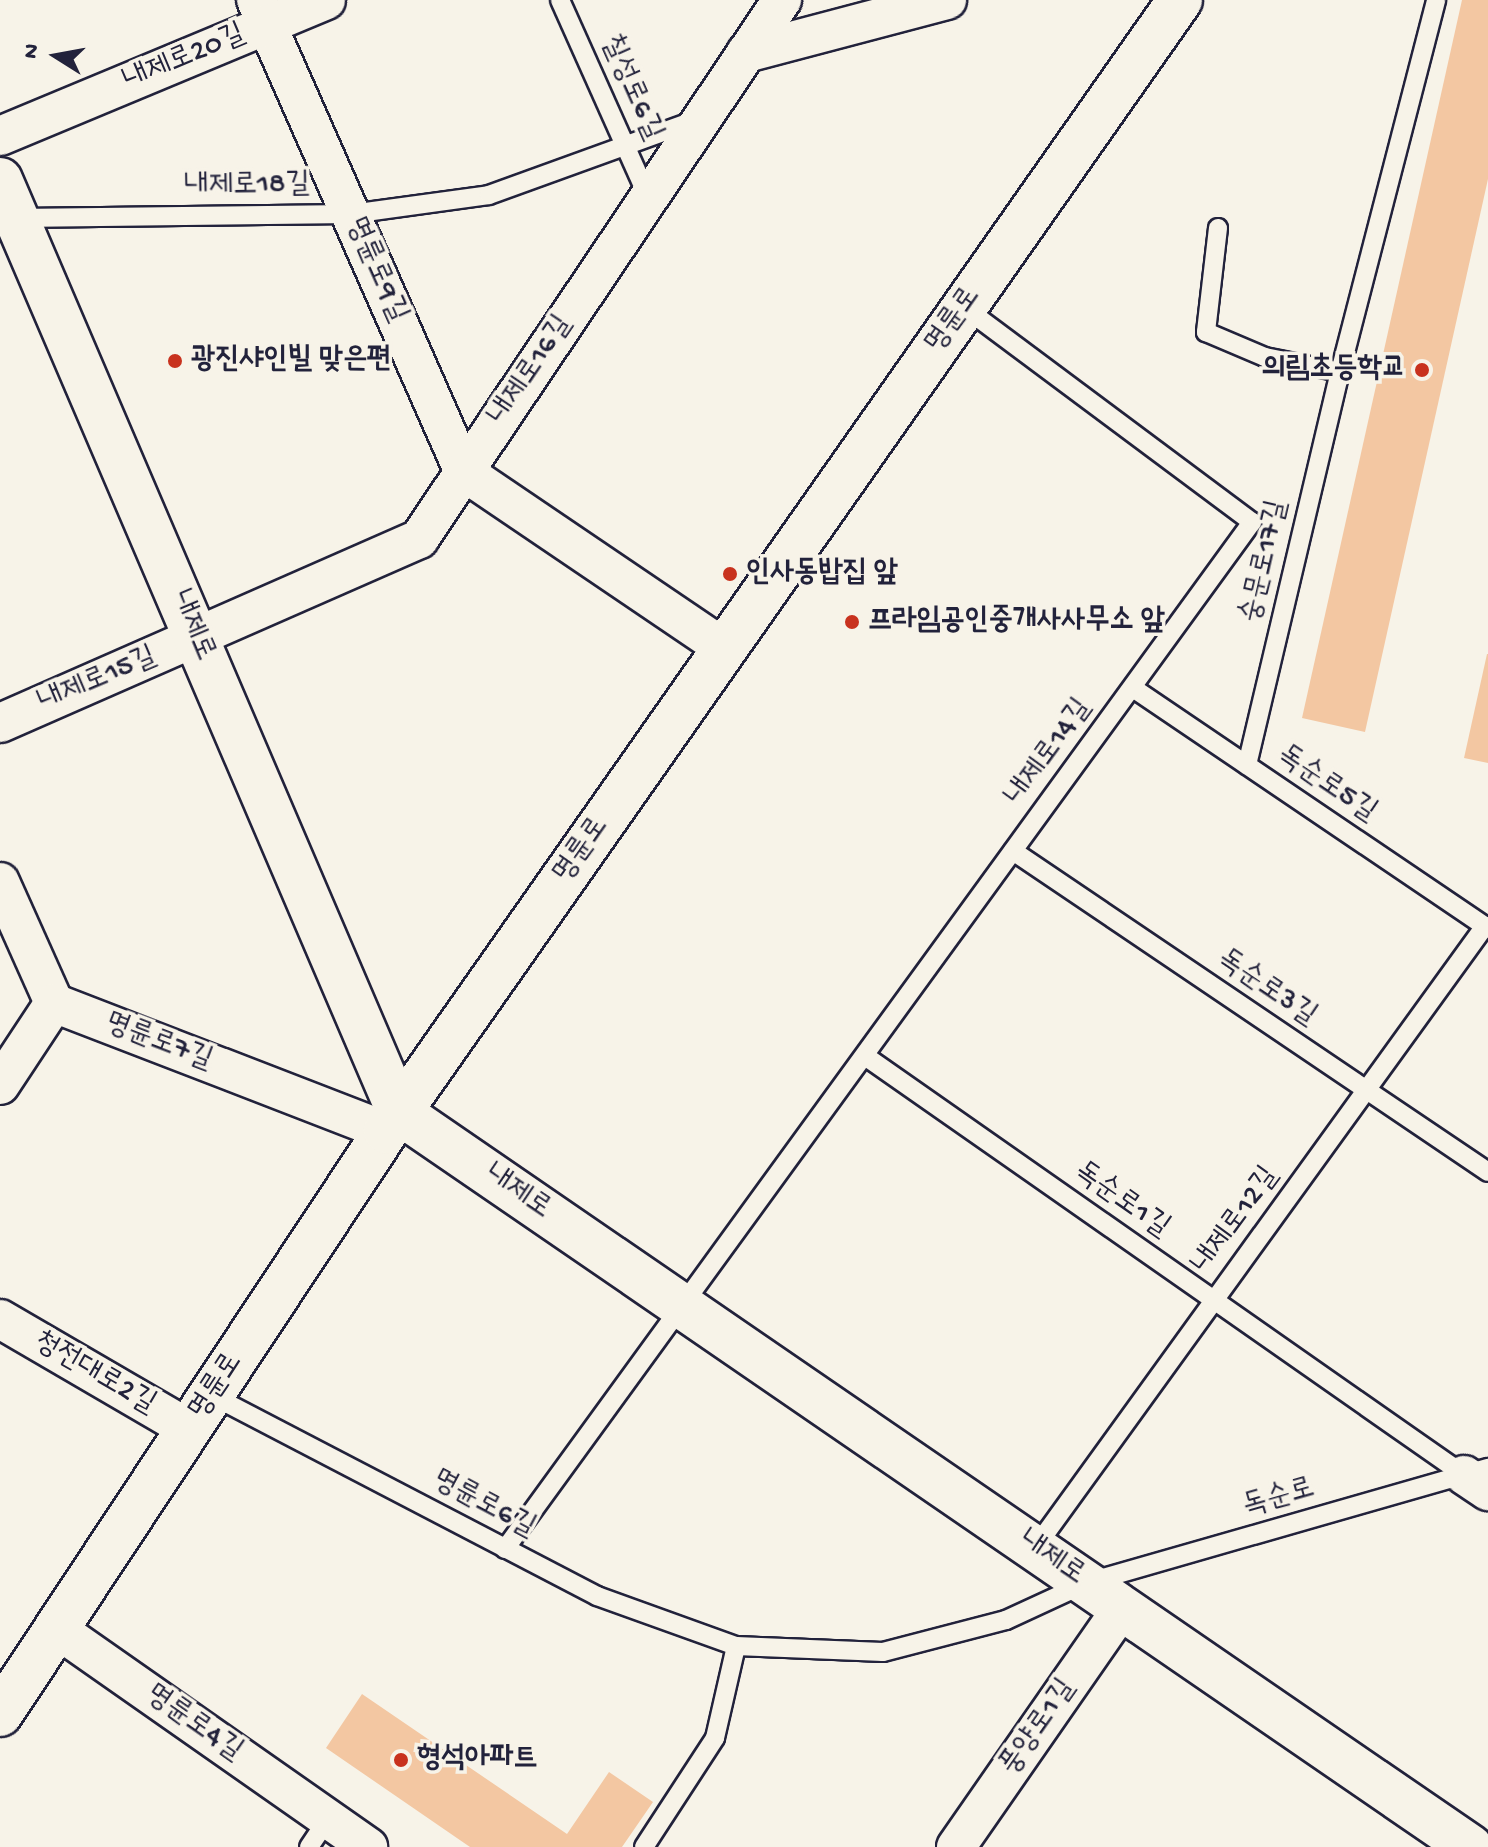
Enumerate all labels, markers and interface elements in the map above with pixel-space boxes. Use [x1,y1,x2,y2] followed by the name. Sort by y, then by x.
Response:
[16,16,96,96] north arrow
[119,17,251,101] street label: 내제로20길
[591,30,669,146] street label: 칠성로6길
[18,42,47,61] text: N
[184,168,310,206] street label: 내제로18길
[336,212,414,328] street label: 명륜로9길
[918,281,990,361] street label: 명륜로
[482,310,582,432] street label: 내제로16길
[191,343,391,379] place label: 광진샤인빌 맞은편
[166,352,184,370] marker: 광진샤인빌 맞은편
[1261,352,1406,388] place label: 의림초등학교
[1413,361,1431,379] marker: 의림초등학교
[1234,497,1298,627] street label: 숭문로17길
[746,556,898,592] place label: 인사동밥집 앞
[721,565,739,583] marker: 인사동밥집 앞
[160,586,222,666] street label: 내제로
[868,604,1165,640] place label: 프라임공인중개사사무소 앞
[843,613,861,631] marker: 프라임공인중개사사무소 앞
[34,640,162,722] street label: 내제로15길
[999,693,1101,813] street label: 내제로14길
[1269,739,1383,831] street label: 독순로5길
[546,811,618,891] street label: 명륜로
[1209,943,1323,1035] street label: 독순로3길
[99,1006,217,1080] street label: 명륜로7길
[1066,1155,1176,1247] street label: 독순로1길
[477,1158,557,1228] street label: 내제로
[1186,1161,1288,1281] street label: 내제로12길
[26,1325,162,1423] street label: 청전대로2길
[182,1347,252,1427] street label: 명륜로
[425,1463,541,1547] street label: 명륜로6길
[1239,1472,1319,1526] street label: 독순로
[1011,1524,1091,1594] street label: 내제로
[993,1673,1085,1783] street label: 풍양로1길
[137,1677,249,1771] street label: 명륜로4길
[417,1742,538,1778] place label: 형석아파트
[392,1751,410,1769] marker: 형석아파트

